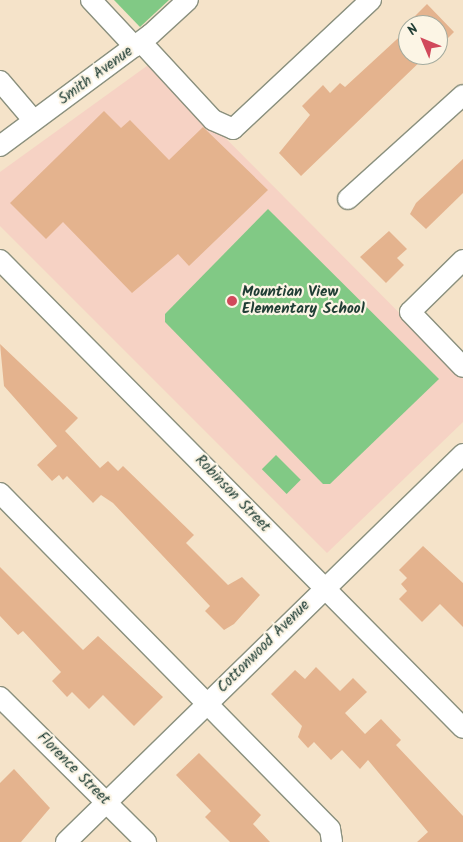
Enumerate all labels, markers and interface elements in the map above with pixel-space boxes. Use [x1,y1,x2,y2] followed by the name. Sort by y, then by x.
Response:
[398,15,448,65] north arrow
[402,19,424,41] text: N
[55,43,137,109] street label: Smith Avenue
[242,283,365,318] place label: Mountian View Elementary School
[226,295,238,307] marker: Mountian View Elementary School
[191,452,273,536] street label: Robinson Street
[214,597,314,697] street label: Cottonwood Avenue
[33,729,113,809] street label: Florence Street

